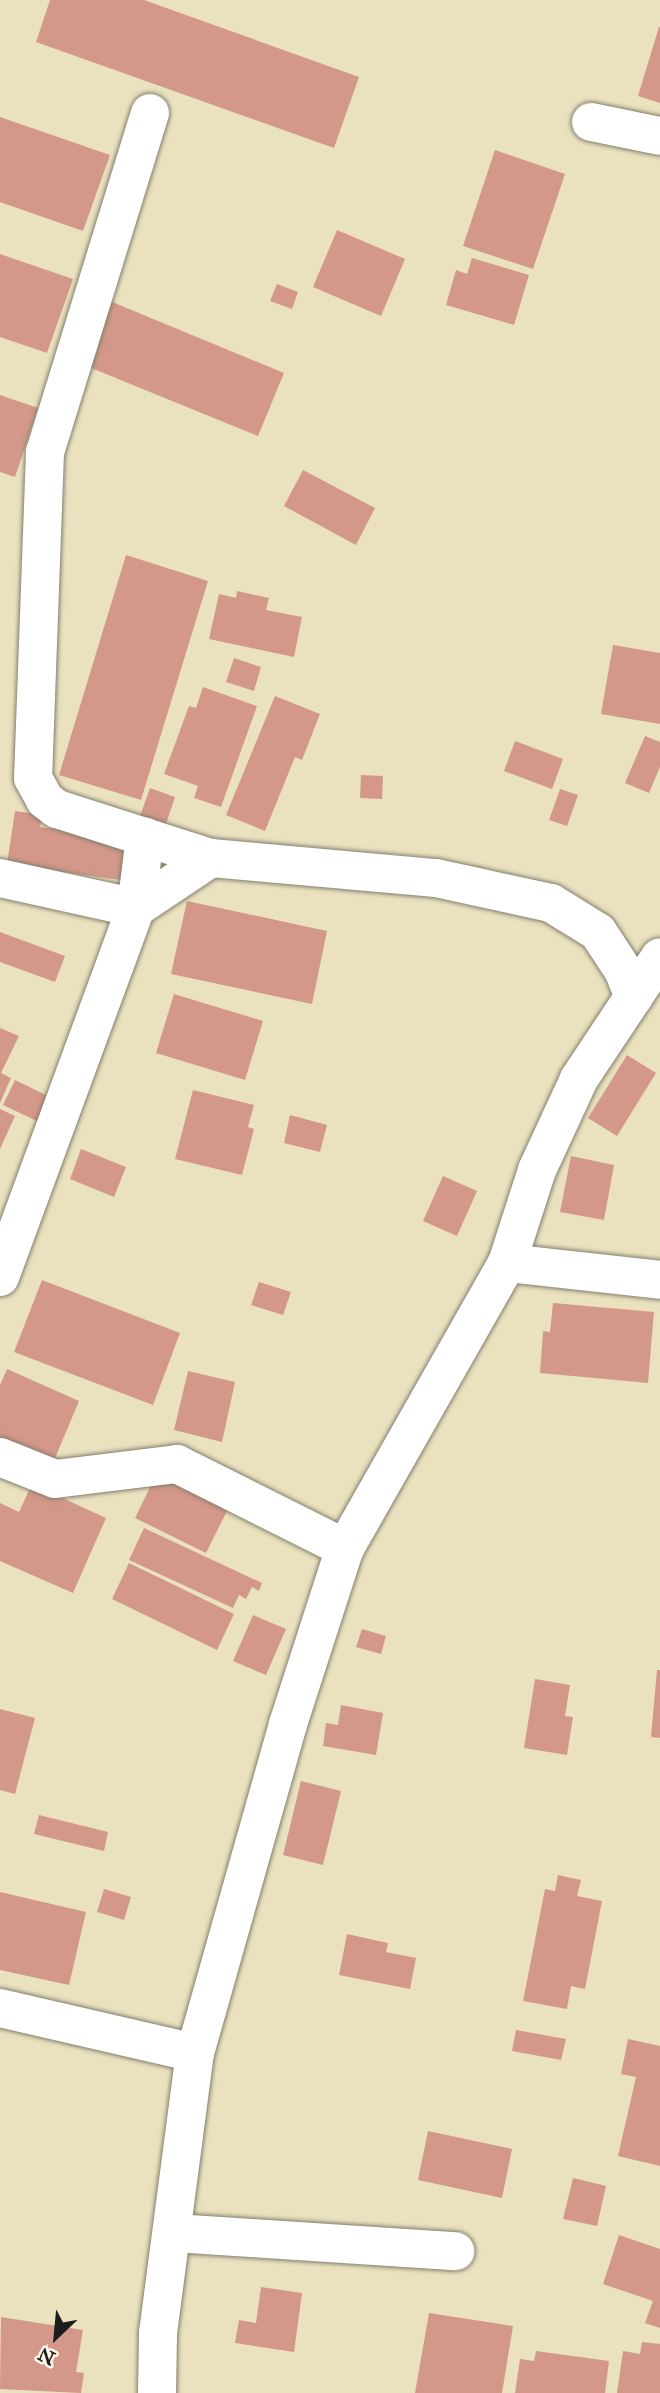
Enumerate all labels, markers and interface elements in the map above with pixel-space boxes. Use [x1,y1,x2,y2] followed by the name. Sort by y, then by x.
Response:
[21,2302,91,2372] north arrow
[34,2342,59,2370] text: N

